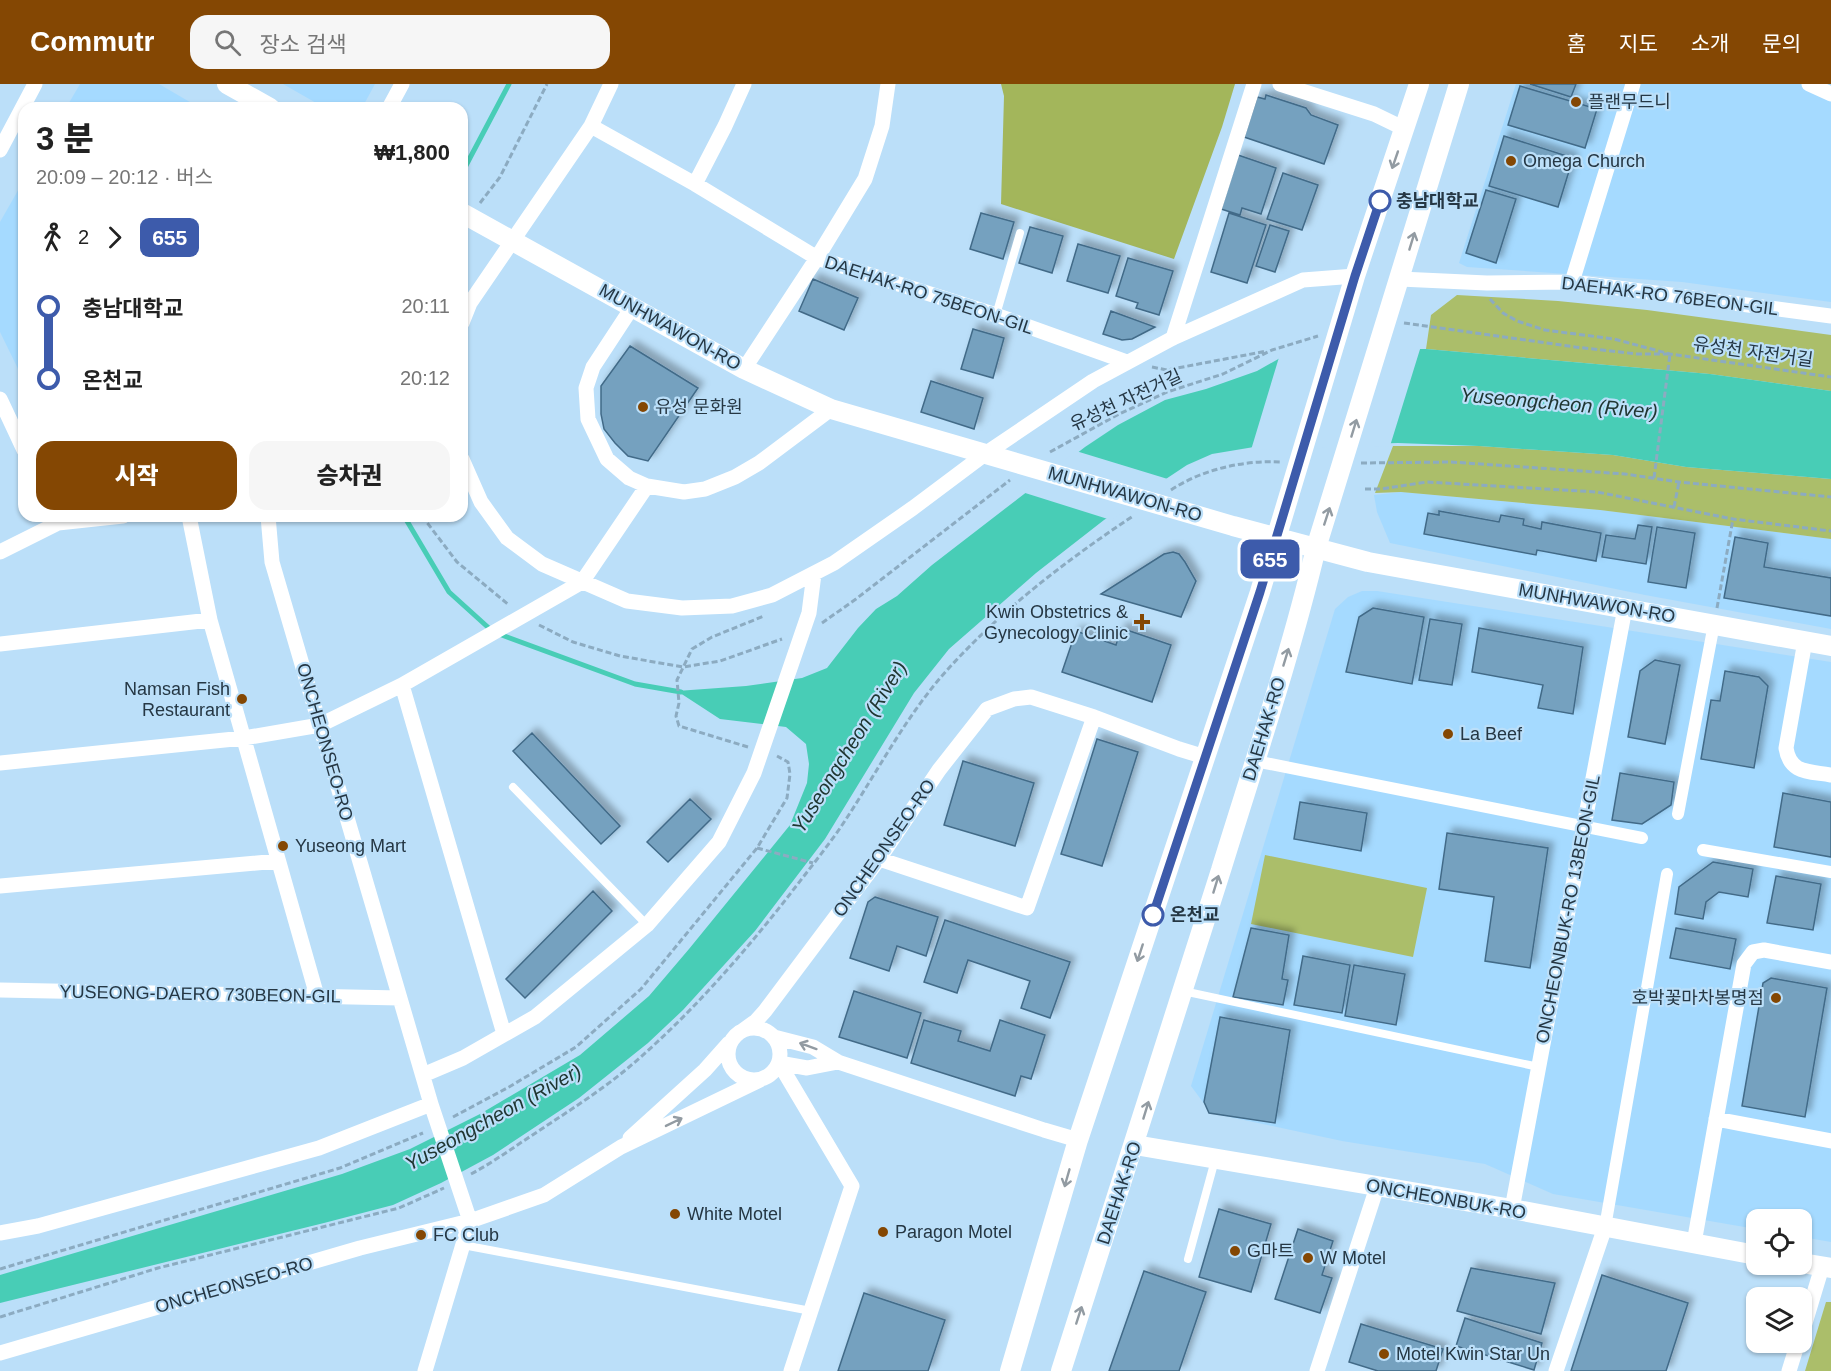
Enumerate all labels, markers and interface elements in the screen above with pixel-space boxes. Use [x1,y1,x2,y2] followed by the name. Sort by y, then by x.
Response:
[190,15,610,69] search box
[30,26,154,57] text: Commutr
[211,26,244,59] icon: search
[259,32,347,57] text: 장소 검색
[1567,32,1586,55] text: 홈
[1619,32,1658,55] text: 지도
[1691,32,1729,55] text: 소개
[1762,32,1801,55] text: 문의
[1588,92,1671,112] place label: 플랜무드니
[1569,95,1583,109] marker: 플랜무드니
[36,120,94,157] text: 3 분
[374,140,450,165] text: ₩1,800
[1388,150,1399,168] one-way arrow
[1523,151,1645,171] place label: Omega Church
[1504,154,1518,168] marker: Omega Church
[36,166,213,188] text: 20:09 – 20:12 · 버스
[1369,190,1391,212] marker: 충남대학교
[1396,191,1479,211] place label: 충남대학교
[36,221,69,254] icon: walk
[98,221,131,254] icon: forward
[78,226,89,248] text: 2
[152,226,187,249] text: 655
[1407,232,1418,251] one-way arrow
[822,252,1036,338] street label: DAEHAK-RO 75BEON-GIL
[1561,273,1779,319] street label: DAEHAK-RO 76BEON-GIL
[596,280,744,374] street label: MUNHWAWON-RO
[401,295,450,317] text: 20:11
[82,296,183,321] text: 충남대학교
[1692,334,1814,370] street label: 유성천 자전거길
[1067,365,1185,435] street label: 유성천 자전거길
[400,367,450,389] text: 20:12
[82,368,143,393] text: 온천교
[1459,383,1659,423] water label: Yuseongcheon (River)
[655,397,743,417] place label: 유성 문화원
[636,400,650,414] marker: 유성 문화원
[1349,419,1360,438] one-way arrow
[36,441,237,510] button: 시작
[249,441,450,510] button: 승차권
[1046,463,1204,525] street label: MUNHWAWON-RO
[1322,507,1333,526] one-way arrow
[1236,540,1304,578] line badge: 655
[1252,548,1288,571] text: 655
[1517,579,1677,627] street label: MUNHWAWON-RO
[984,602,1128,643] place label: Kwin Obstetrics & Gynecology Clinic
[1133,613,1151,631] marker: Kwin Obstetrics & Gynecology Clinic
[1281,648,1292,667] one-way arrow
[787,657,911,837] water label: Yuseongcheon (River)
[293,661,357,823] street label: ONCHEONSEO-RO
[1239,675,1289,783] street label: DAEHAK-RO
[124,679,230,720] place label: Namsan Fish Restaurant
[235,692,249,706] marker: Namsan Fish Restaurant
[1460,724,1523,744] place label: La Beef
[1441,727,1455,741] marker: La Beef
[1532,773,1604,1045] street label: ONCHEONBUK-RO 13BEON-GIL
[829,775,939,921] street label: ONCHEONSEO-RO
[295,836,406,856] place label: Yuseong Mart
[276,839,290,853] marker: Yuseong Mart
[1211,875,1222,894] one-way arrow
[1142,904,1164,926] marker: 온천교
[1170,905,1220,925] place label: 온천교
[1134,943,1145,962] one-way arrow
[59,982,341,1006] street label: YUSEONG-DAERO 730BEON-GIL
[1632,988,1764,1008] place label: 호박꽃마차봉명점
[1769,991,1783,1005] marker: 호박꽃마차봉명점
[799,1039,818,1050] one-way arrow
[401,1059,585,1175] water label: Yuseongcheon (River)
[1141,1101,1152,1120] one-way arrow
[665,1115,683,1127] one-way arrow
[1093,1139,1145,1247] street label: DAEHAK-RO
[1061,1168,1072,1187] one-way arrow
[1364,1175,1528,1223] street label: ONCHEONBUK-RO
[687,1204,782,1224] place label: White Motel
[668,1207,682,1221] marker: White Motel
[1746,1209,1812,1353] map controls
[1746,1209,1812,1275] button: locate
[895,1222,1012,1242] place label: Paragon Motel
[433,1225,499,1245] place label: FC Club
[876,1225,890,1239] marker: Paragon Motel
[414,1228,428,1242] marker: FC Club
[1247,1241,1294,1261] place label: G마트
[1228,1244,1242,1258] marker: G마트
[1320,1248,1386,1268] place label: W Motel
[1301,1251,1315,1265] marker: W Motel
[153,1253,315,1317] street label: ONCHEONSEO-RO
[1746,1287,1812,1353] button: layers
[1074,1306,1085,1325] one-way arrow
[1396,1344,1550,1364] place label: Motel Kwin Star Un
[1377,1347,1391,1361] marker: Motel Kwin Star Un

